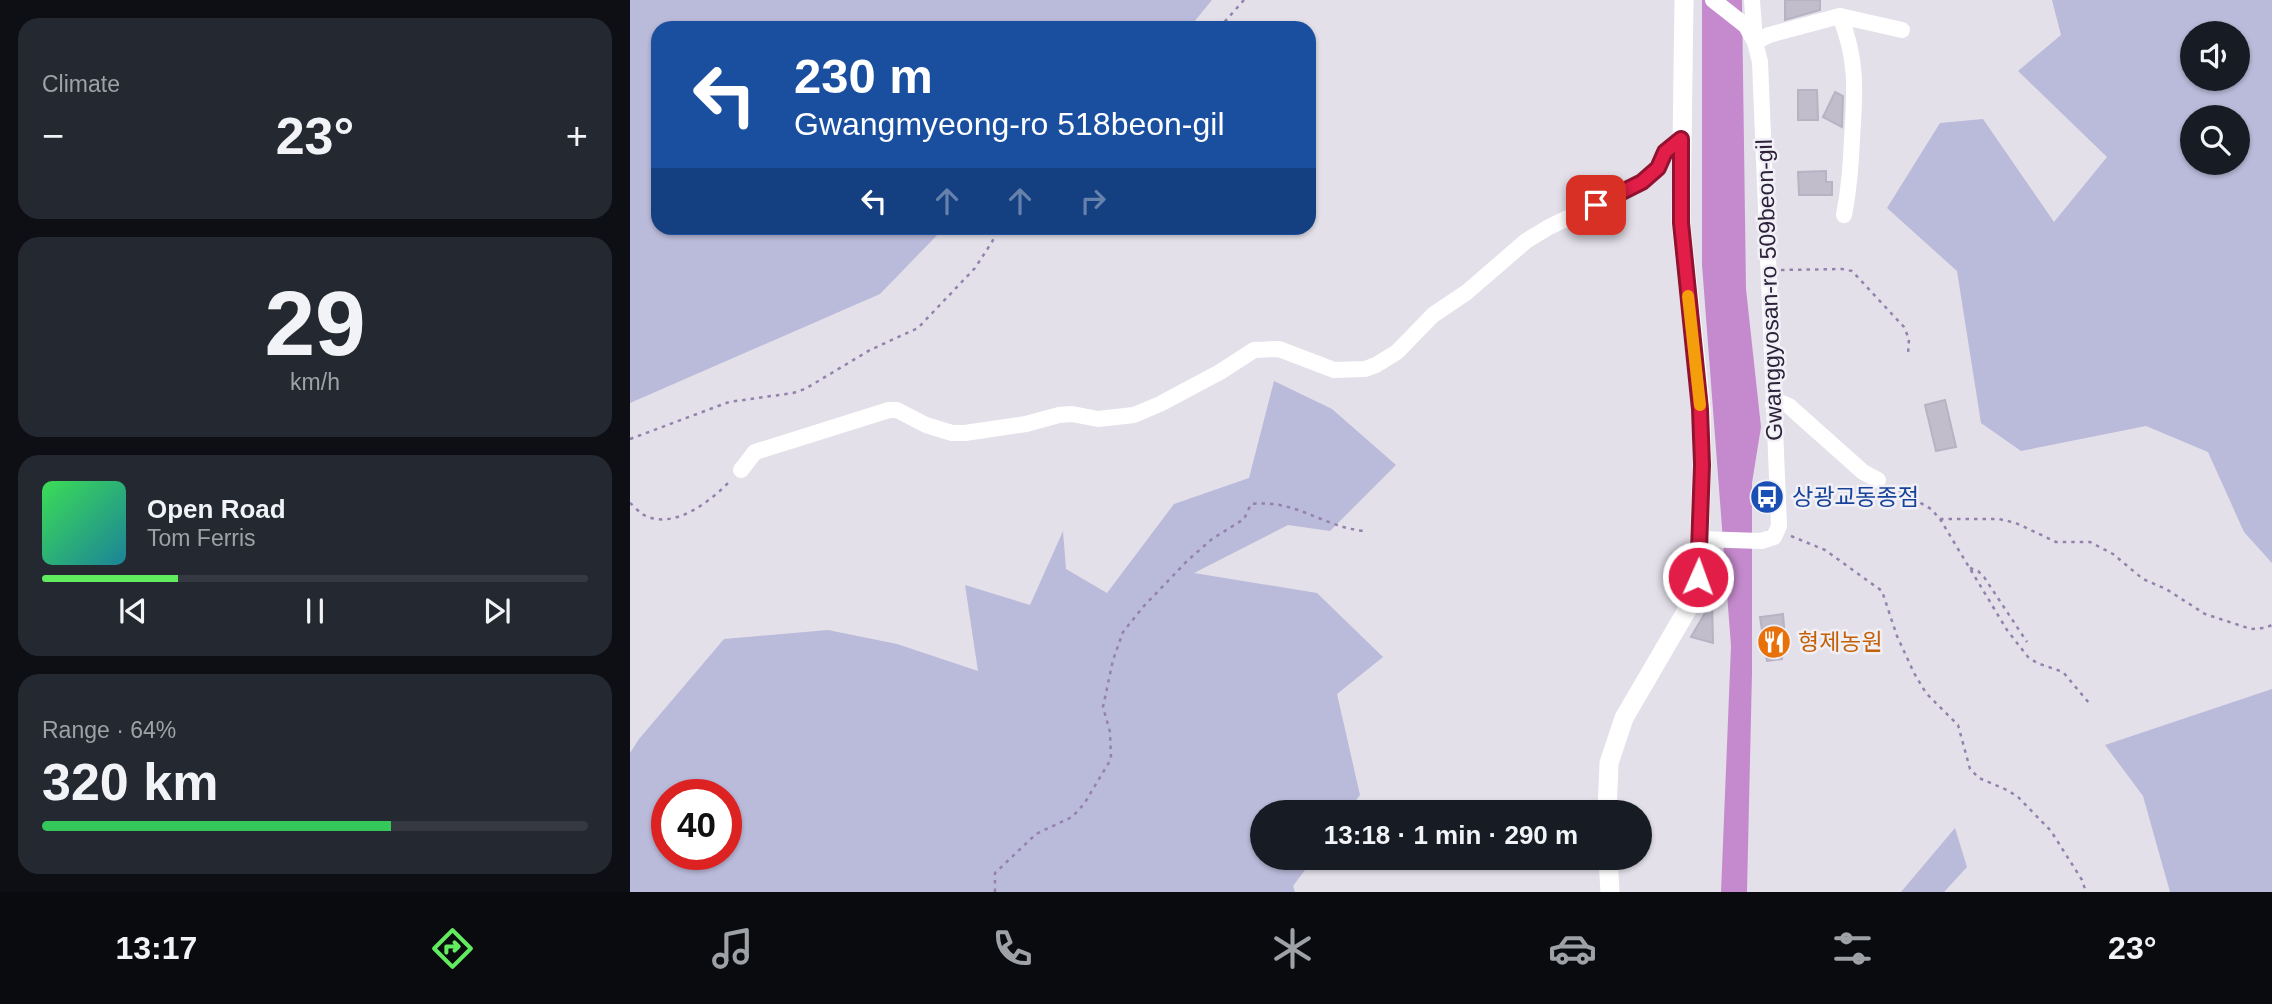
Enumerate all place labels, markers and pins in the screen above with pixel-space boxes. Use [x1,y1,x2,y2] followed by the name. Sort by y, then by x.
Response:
[1566,175,1626,235] pin
[1748,478,1786,516] bus stop icon: 상광교동종점
[1792,484,1919,510] place label: 상광교동종점
[1755,623,1793,661] restaurant icon: 형제농원
[1798,629,1883,655] place label: 형제농원

